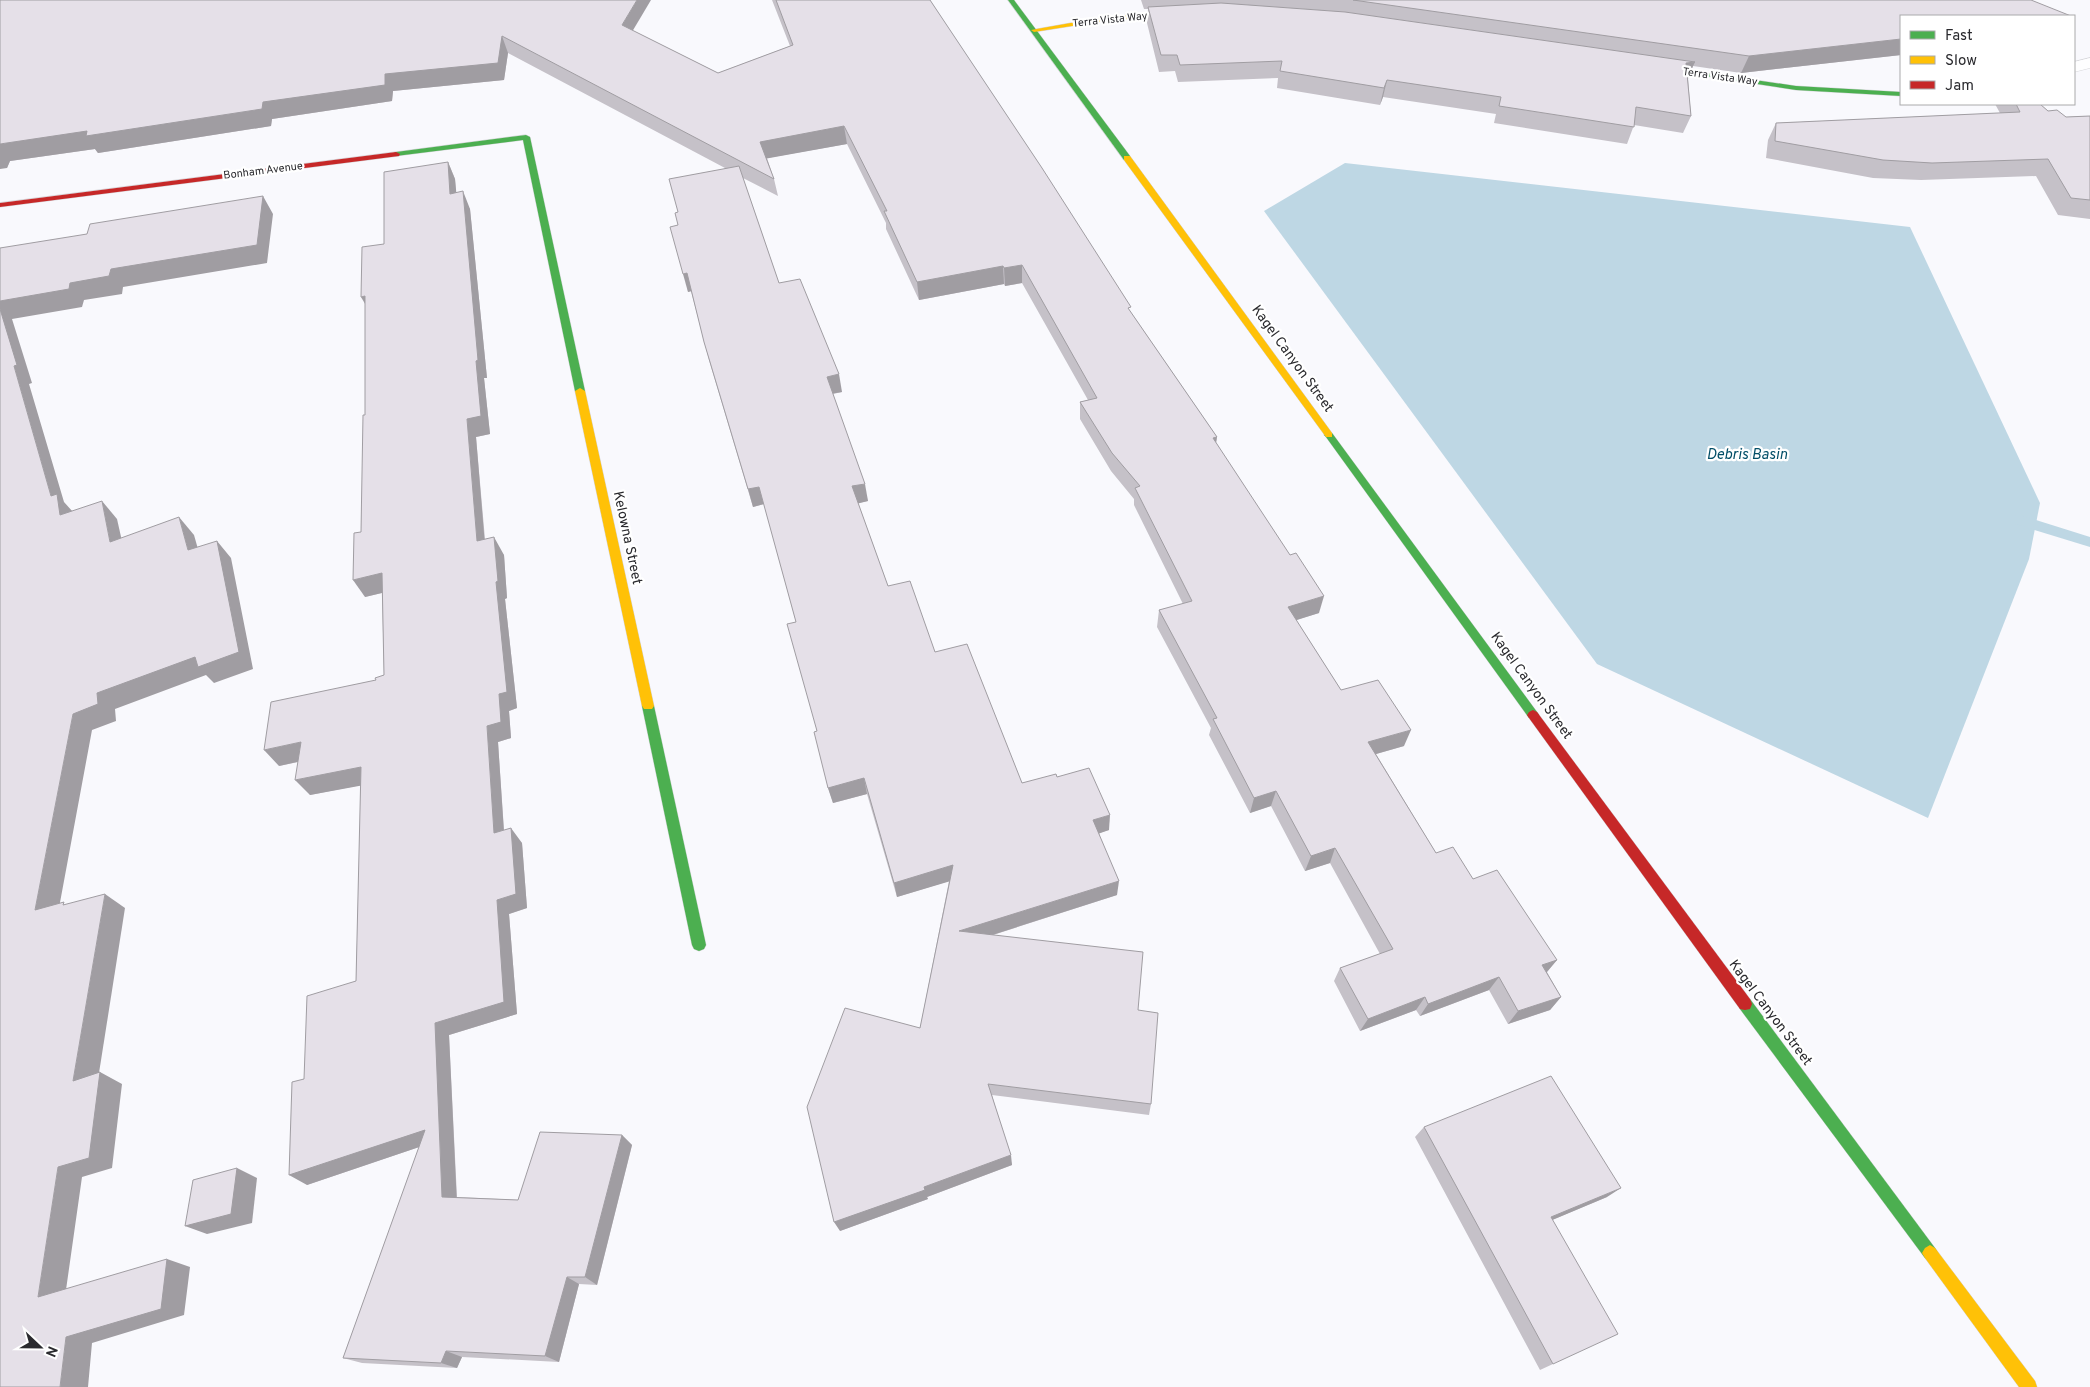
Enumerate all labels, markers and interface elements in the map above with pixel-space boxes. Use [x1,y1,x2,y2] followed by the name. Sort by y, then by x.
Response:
[1072,9,1148,31] street label: Terra Vista Way
[1900,15,2075,105] legend
[1945,27,1973,46] text: Fast
[1945,52,1977,71] text: Slow
[1682,65,1758,89] street label: Terra Vista Way
[1945,77,1974,96] text: Jam
[222,159,304,183] street label: Bonham Avenue
[1247,302,1337,416] street label: Kagel Canyon Street
[1707,446,1787,465] water label: Debris Basin
[609,490,645,586] street label: Kelowna Street
[1486,629,1576,743] street label: Kagel Canyon Street
[1725,957,1815,1069] street label: Kagel Canyon Street
[15,1322,65,1372] north arrow
[41,1343,60,1359] text: N

